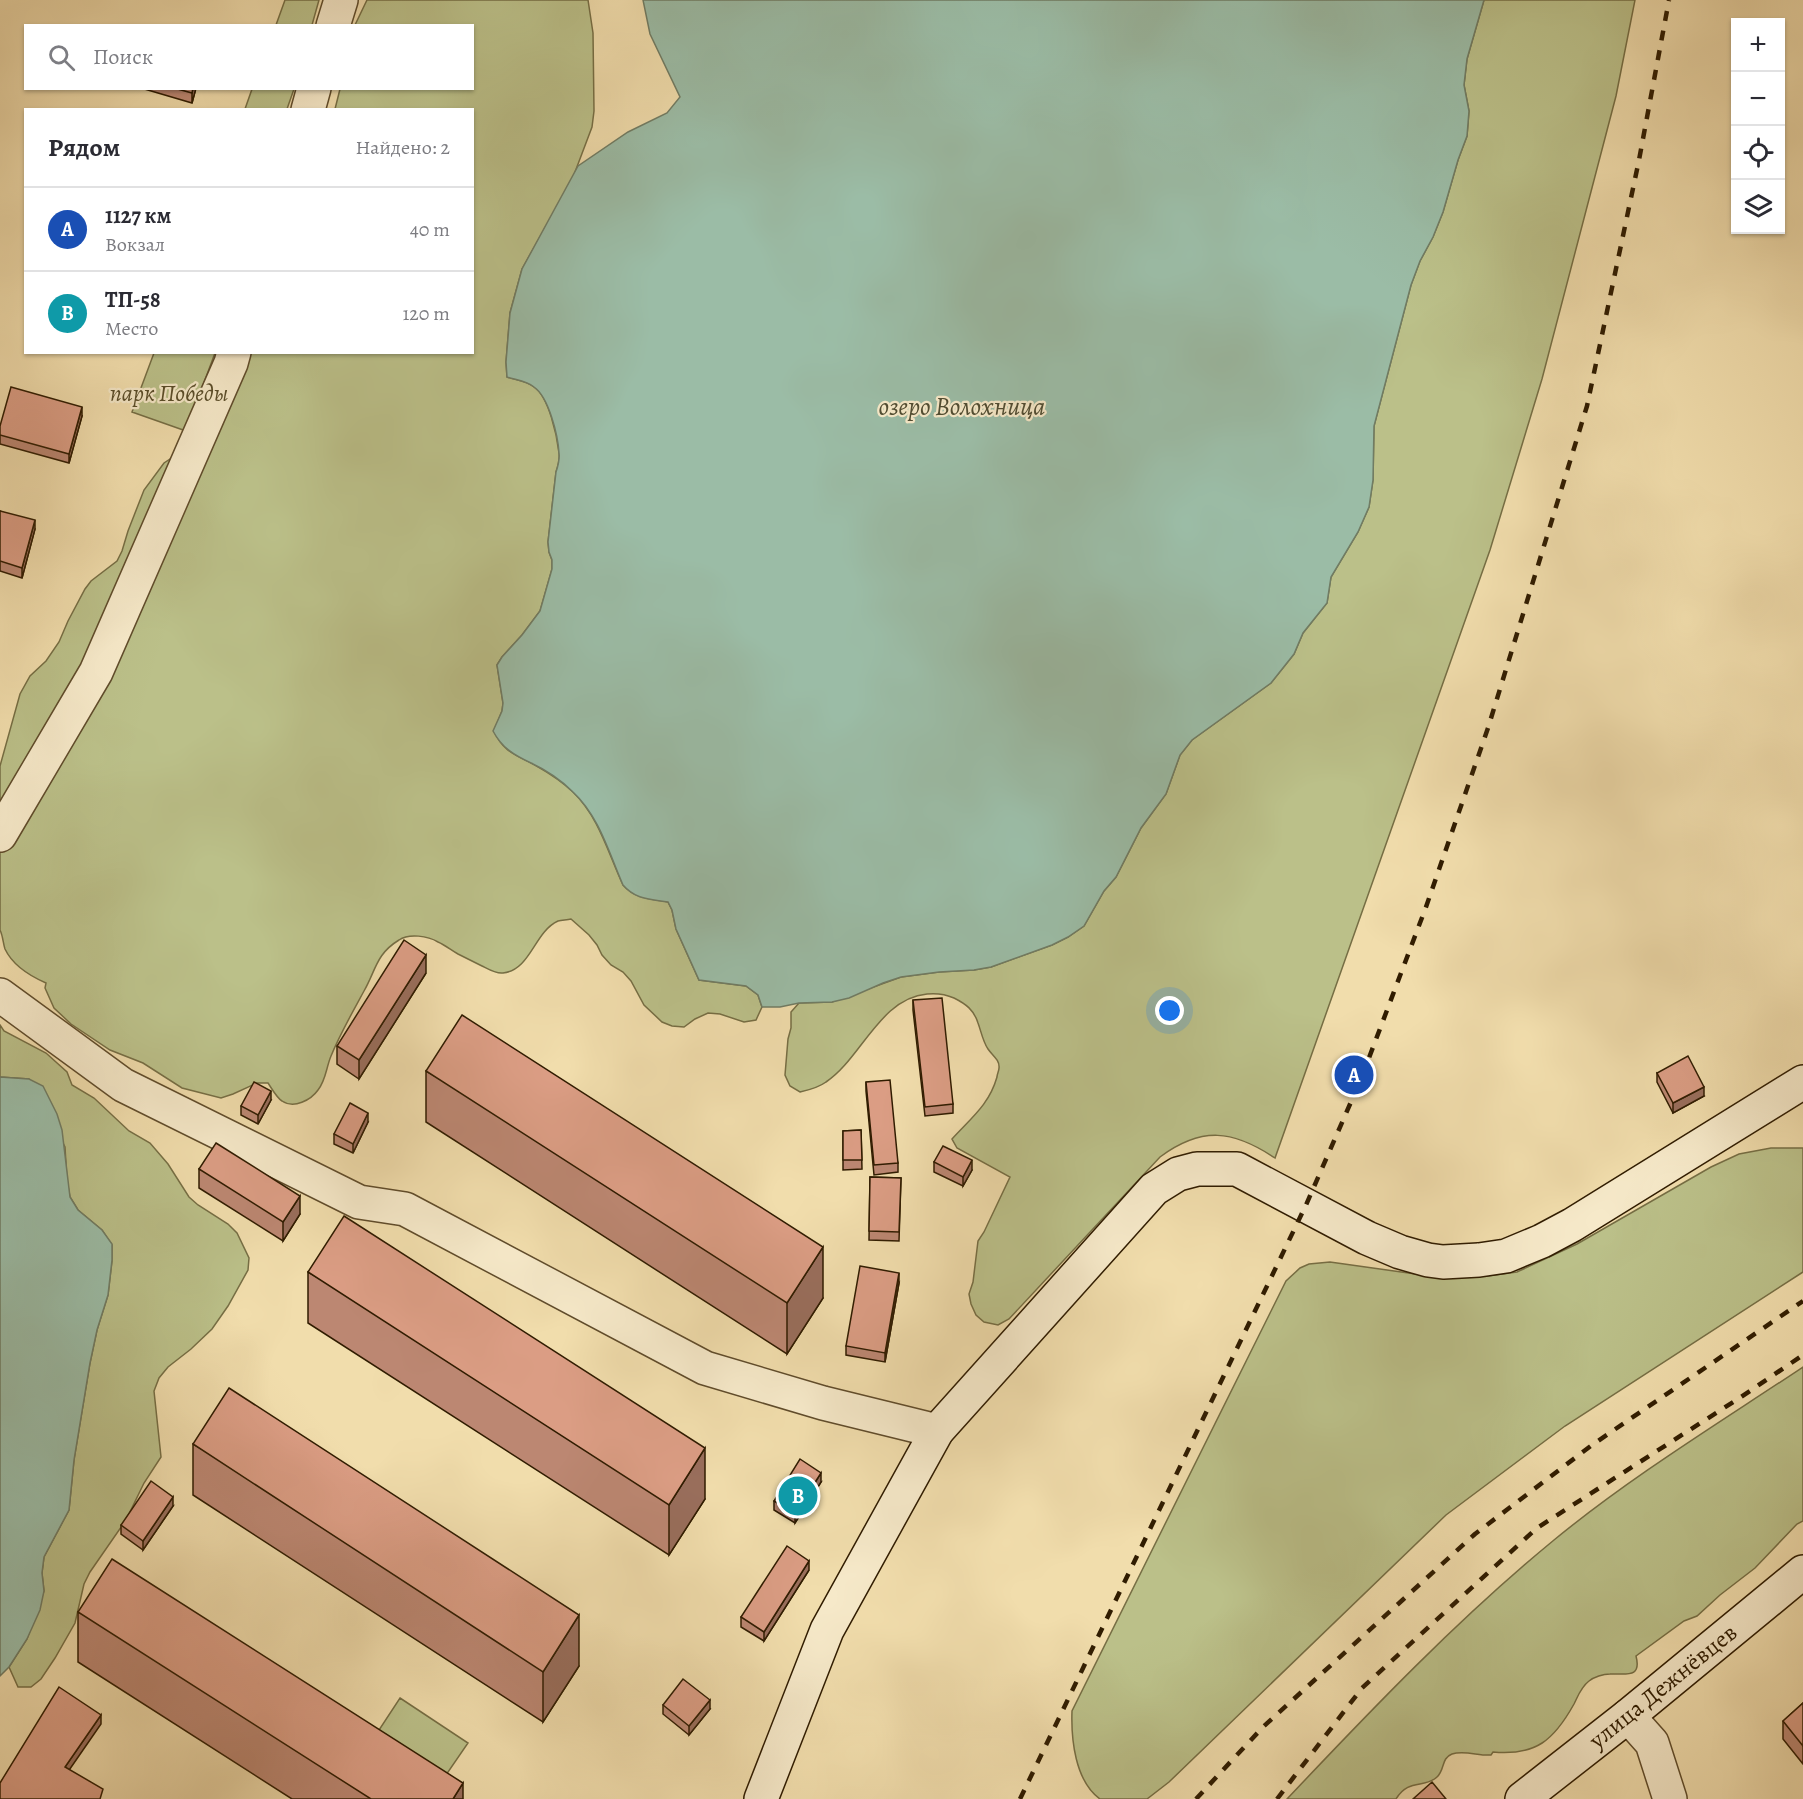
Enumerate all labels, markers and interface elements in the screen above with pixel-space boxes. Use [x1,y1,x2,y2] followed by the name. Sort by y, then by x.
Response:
[1731,18,1785,234] map controls
[1731,18,1785,72] button: +
[24,24,474,90] search box
[45,41,78,74] icon: search
[93,42,153,72] text: Поиск
[1731,72,1785,126] button: −
[1731,126,1785,180] button: locate
[48,130,120,165] text: Рядом
[355,134,450,161] text: Найдено: 2
[1731,180,1785,234] button: layers
[105,201,171,231] text: 1127 км
[61,216,74,243] text: A
[410,216,450,243] text: 40 m
[105,231,165,258] text: Вокзал
[105,285,160,315] text: ТП-58
[61,300,74,327] text: B
[402,300,450,327] text: 120 m
[105,315,158,342] text: Место
[110,377,228,409] park label: парк Победы
[879,389,1045,424] water label: озеро Волохница
[1155,996,1184,1025] your location
[1334,1052,1374,1098] pin: A
[778,1474,818,1518] pin: B
[1581,1616,1744,1756] street label: улица Дежнёвцев

